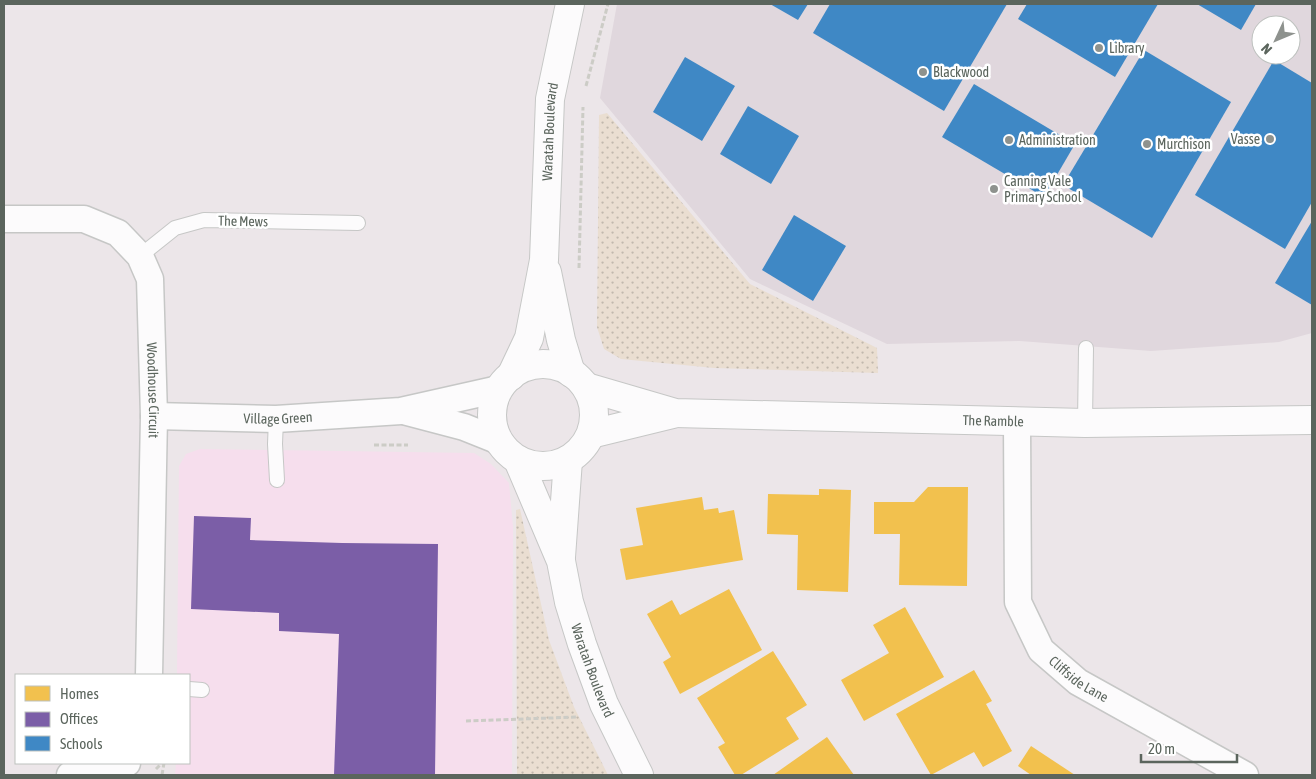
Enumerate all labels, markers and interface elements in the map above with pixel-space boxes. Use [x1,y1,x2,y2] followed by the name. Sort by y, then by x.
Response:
[1251,15,1301,65] north arrow
[1109,40,1145,56] place label: Library
[1258,41,1275,58] text: N
[1093,42,1105,54] marker: Library
[933,64,989,80] place label: Blackwood
[917,66,929,78] marker: Blackwood
[539,81,561,181] street label: Waratah Boulevard
[1231,131,1260,147] place label: Vasse
[1019,132,1096,148] place label: Administration
[1264,133,1276,145] marker: Vasse
[1003,134,1015,146] marker: Administration
[1157,136,1211,152] place label: Murchison
[1141,138,1153,150] marker: Murchison
[1004,173,1082,205] place label: Canning Vale Primary School
[988,183,1000,195] marker: Canning Vale Primary School
[218,213,268,229] street label: The Mews
[144,342,162,438] street label: Woodhouse Circuit
[243,409,313,427] street label: Village Green
[962,412,1024,430] street label: The Ramble
[568,622,617,720] street label: Waratah Boulevard
[1046,653,1111,705] street label: Cliffside Lane
[15,674,190,764] legend
[60,685,99,702] text: Homes
[60,710,98,727] text: Offices
[1141,732,1237,764] scale bar
[60,735,103,752] text: Schools
[1148,740,1175,757] text: 20 m

